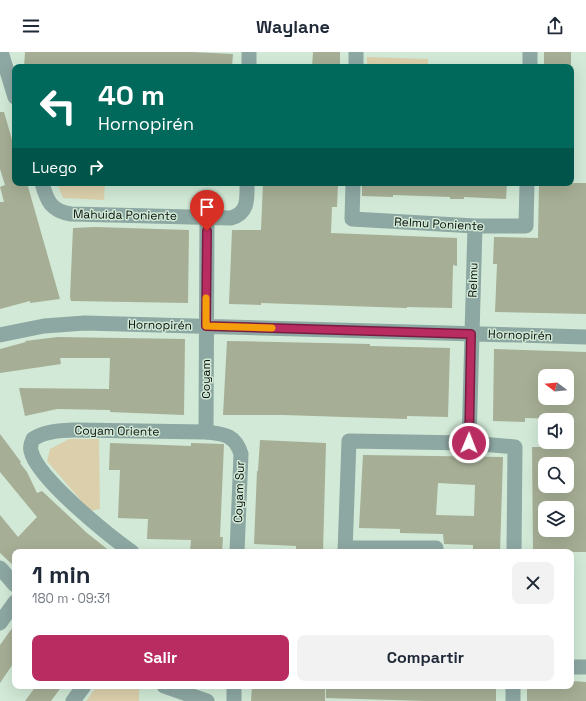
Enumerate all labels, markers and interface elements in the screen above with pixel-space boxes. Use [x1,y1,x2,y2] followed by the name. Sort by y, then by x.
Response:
[20,15,42,37] icon: menu
[256,15,330,38] text: Waylane
[544,15,566,37] icon: share
[98,77,165,113] text: 40 m
[32,80,84,132] icon: left
[98,112,194,135] text: Hornopirén
[85,156,107,178] icon: right
[32,158,77,177] text: Luego
[190,190,224,231] pin
[196,196,218,218] icon: arrive
[73,206,177,224] street label: Mahuida Poniente
[394,214,484,234] street label: Relmu Poniente
[464,262,482,298] street label: Relmu
[128,316,192,334] street label: Hornopirén
[488,326,552,344] street label: Hornopirén
[198,359,214,399] street label: Coyam
[538,369,574,405] north arrow
[538,369,574,537] map controls
[538,413,574,449] button: sound
[74,422,160,440] street label: Coyam Oriente
[448,422,490,464] position arrow
[538,457,574,493] button: search
[230,460,248,523] street label: Coyam Sur
[538,501,574,537] button: layers
[32,559,91,590] text: 1 min
[512,562,554,604] button: close
[32,590,110,607] text: 180 m · 09:31
[32,635,289,681] button: Salir
[297,635,554,681] button: Compartir

